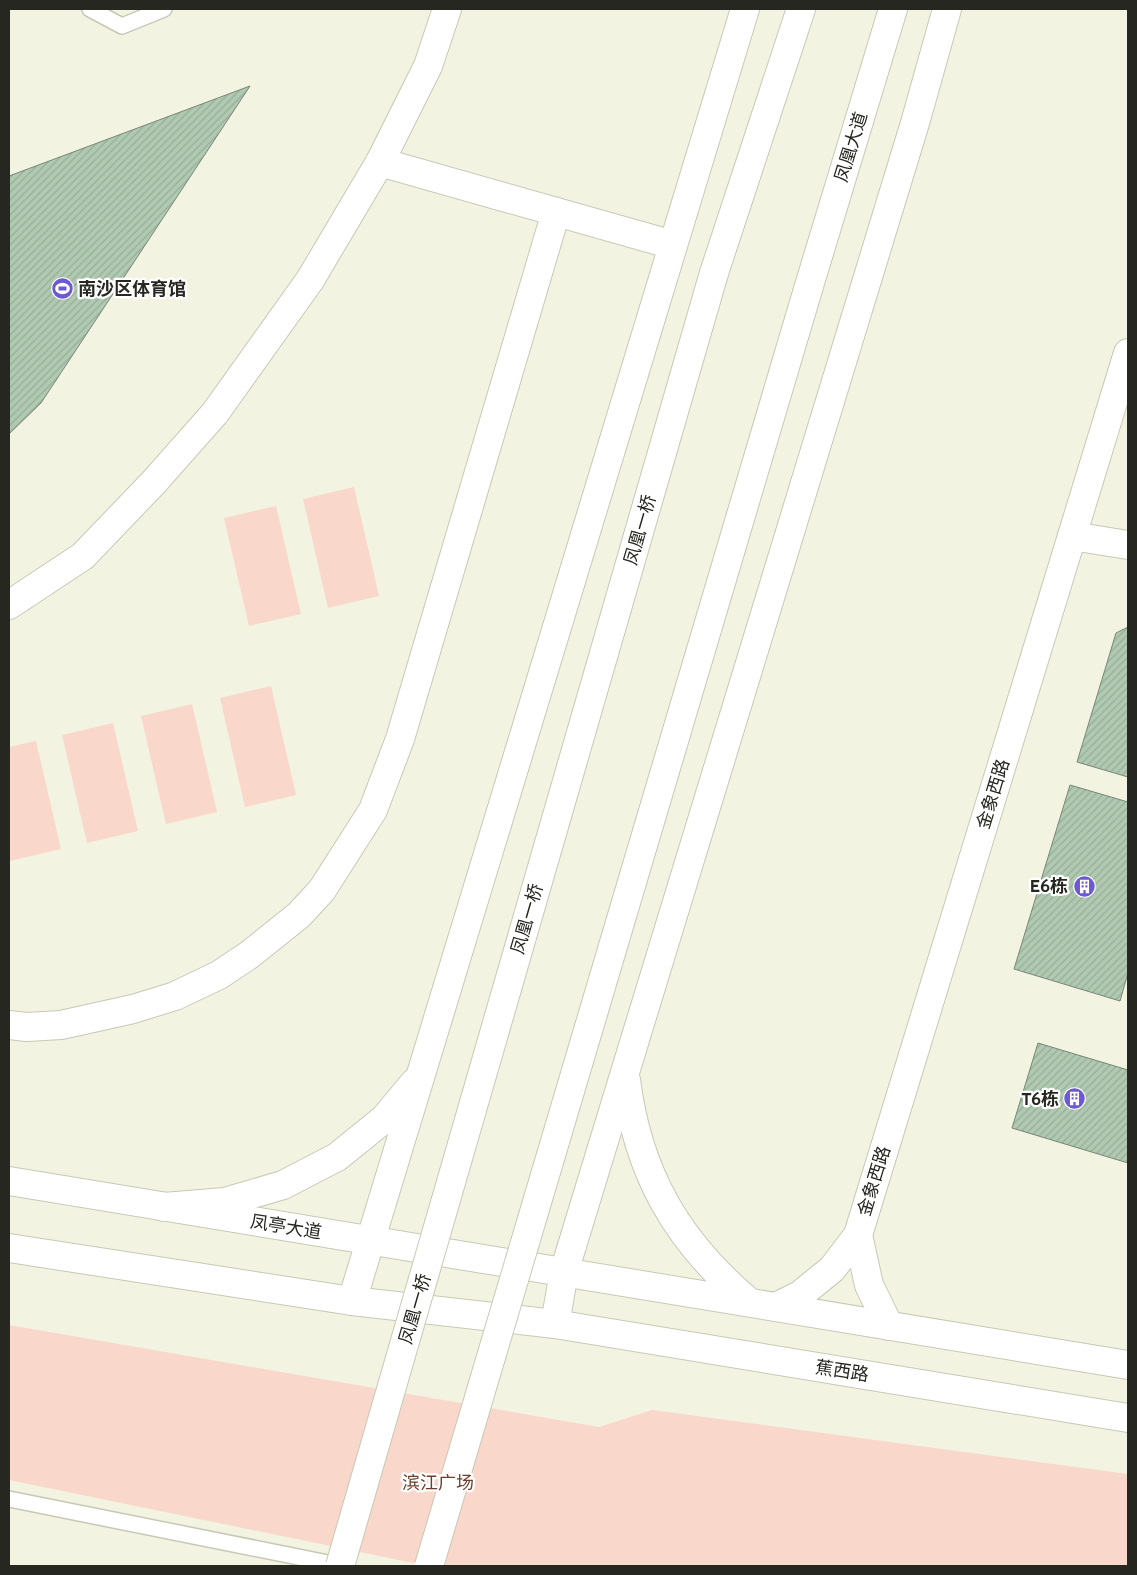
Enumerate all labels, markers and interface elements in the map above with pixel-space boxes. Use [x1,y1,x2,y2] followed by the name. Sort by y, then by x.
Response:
[830,109,872,185] street label: 凤凰大道
[50,277,74,301] sports icon: 南沙区体育馆
[78,278,186,300] place label: 南沙区体育馆
[620,492,660,568] street label: 凤凰一桥
[972,756,1014,832] street label: 金象西路
[1072,874,1096,898] building icon: E6栋
[1030,875,1068,897] place label: E6栋
[507,881,547,957] street label: 凤凰一桥
[1063,1087,1087,1111] building icon: T6栋
[1021,1088,1059,1110] place label: T6栋
[853,1143,895,1219] street label: 金象西路
[249,1211,323,1243] street label: 凤亭大道
[395,1271,435,1347] street label: 凤凰一桥
[814,1356,870,1386] street label: 蕉西路
[402,1472,474,1494] park label: 滨江广场

